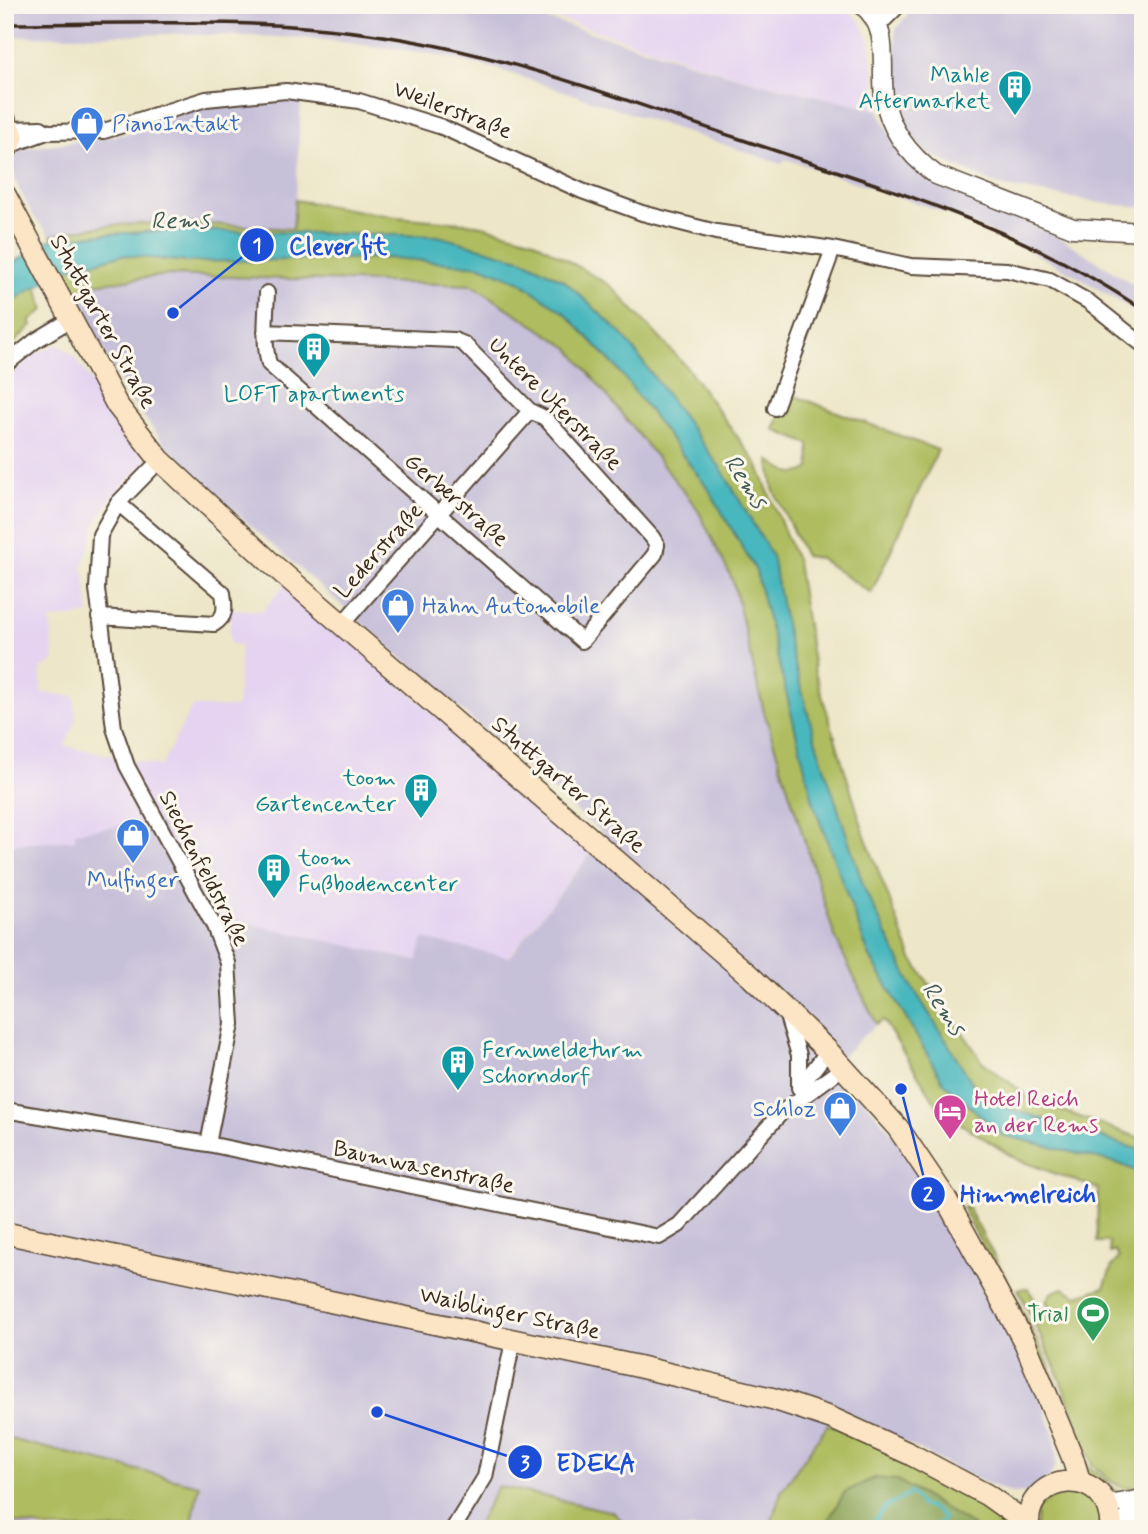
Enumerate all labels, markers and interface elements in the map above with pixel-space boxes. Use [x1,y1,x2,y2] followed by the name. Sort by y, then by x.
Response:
[858,61,990,117] place label: Mahle Aftermarket
[996,68,1034,117] building icon: Mahle Aftermarket
[389,75,516,147] street label: Weilerstraße
[68,104,106,153] shop icon: PianoIntakt
[112,110,240,140] place label: PianoIntakt
[151,205,212,238] water label: Rems
[240,223,401,268] callout: Clever fit
[42,229,163,414] street label: Stuttgarter Straße
[252,232,262,260] text: 1
[289,232,388,263] text: Clever fit
[295,330,333,379] building icon: LOFT apartments
[481,331,628,478] street label: Untere Uferstraße
[224,380,404,410] place label: LOFT apartments
[397,447,514,554] street label: Gerberstraße
[716,449,775,517] water label: Rems
[328,497,431,606] street label: Lederstraße
[379,586,417,635] shop icon: Hahn Automobile
[422,592,600,622] place label: Hahn Automobile
[484,710,651,861] street label: Stuttgarter Straße
[255,764,396,820] place label: toom Gartencenter
[402,771,440,820] building icon: toom Gartencenter
[151,786,255,952] street label: Siechenfeldstraße
[114,816,152,865] shop icon: Mulfinger
[297,844,459,900] place label: toom Fußbodencenter
[255,851,293,900] building icon: toom Fußbodencenter
[87,866,179,898] place label: Mulfinger
[914,976,973,1044] water label: Rems
[482,1036,643,1092] place label: Fernmeldeturm Schorndorf
[439,1043,477,1092] building icon: Fernmeldeturm Schorndorf
[974,1085,1098,1141] place label: Hotel Reich an der Rems
[821,1089,859,1138] shop icon: Schloz
[931,1092,969,1141] hotel icon: Hotel Reich an der Rems
[753,1095,816,1125] place label: Schloz
[330,1134,517,1202] street label: Baumwasenstraße
[911,1171,1110,1216] callout: Himmelreich
[960,1180,1096,1211] text: Himmelreich
[923,1181,934,1209] text: 2
[416,1280,602,1350] street label: Waiblinger Straße
[1074,1294,1112,1343] sports icon: Trial
[1027,1300,1068,1330] place label: Trial
[508,1440,650,1485] callout: EDEKA
[556,1449,636,1480] text: EDEKA
[520,1450,530,1478] text: 3

